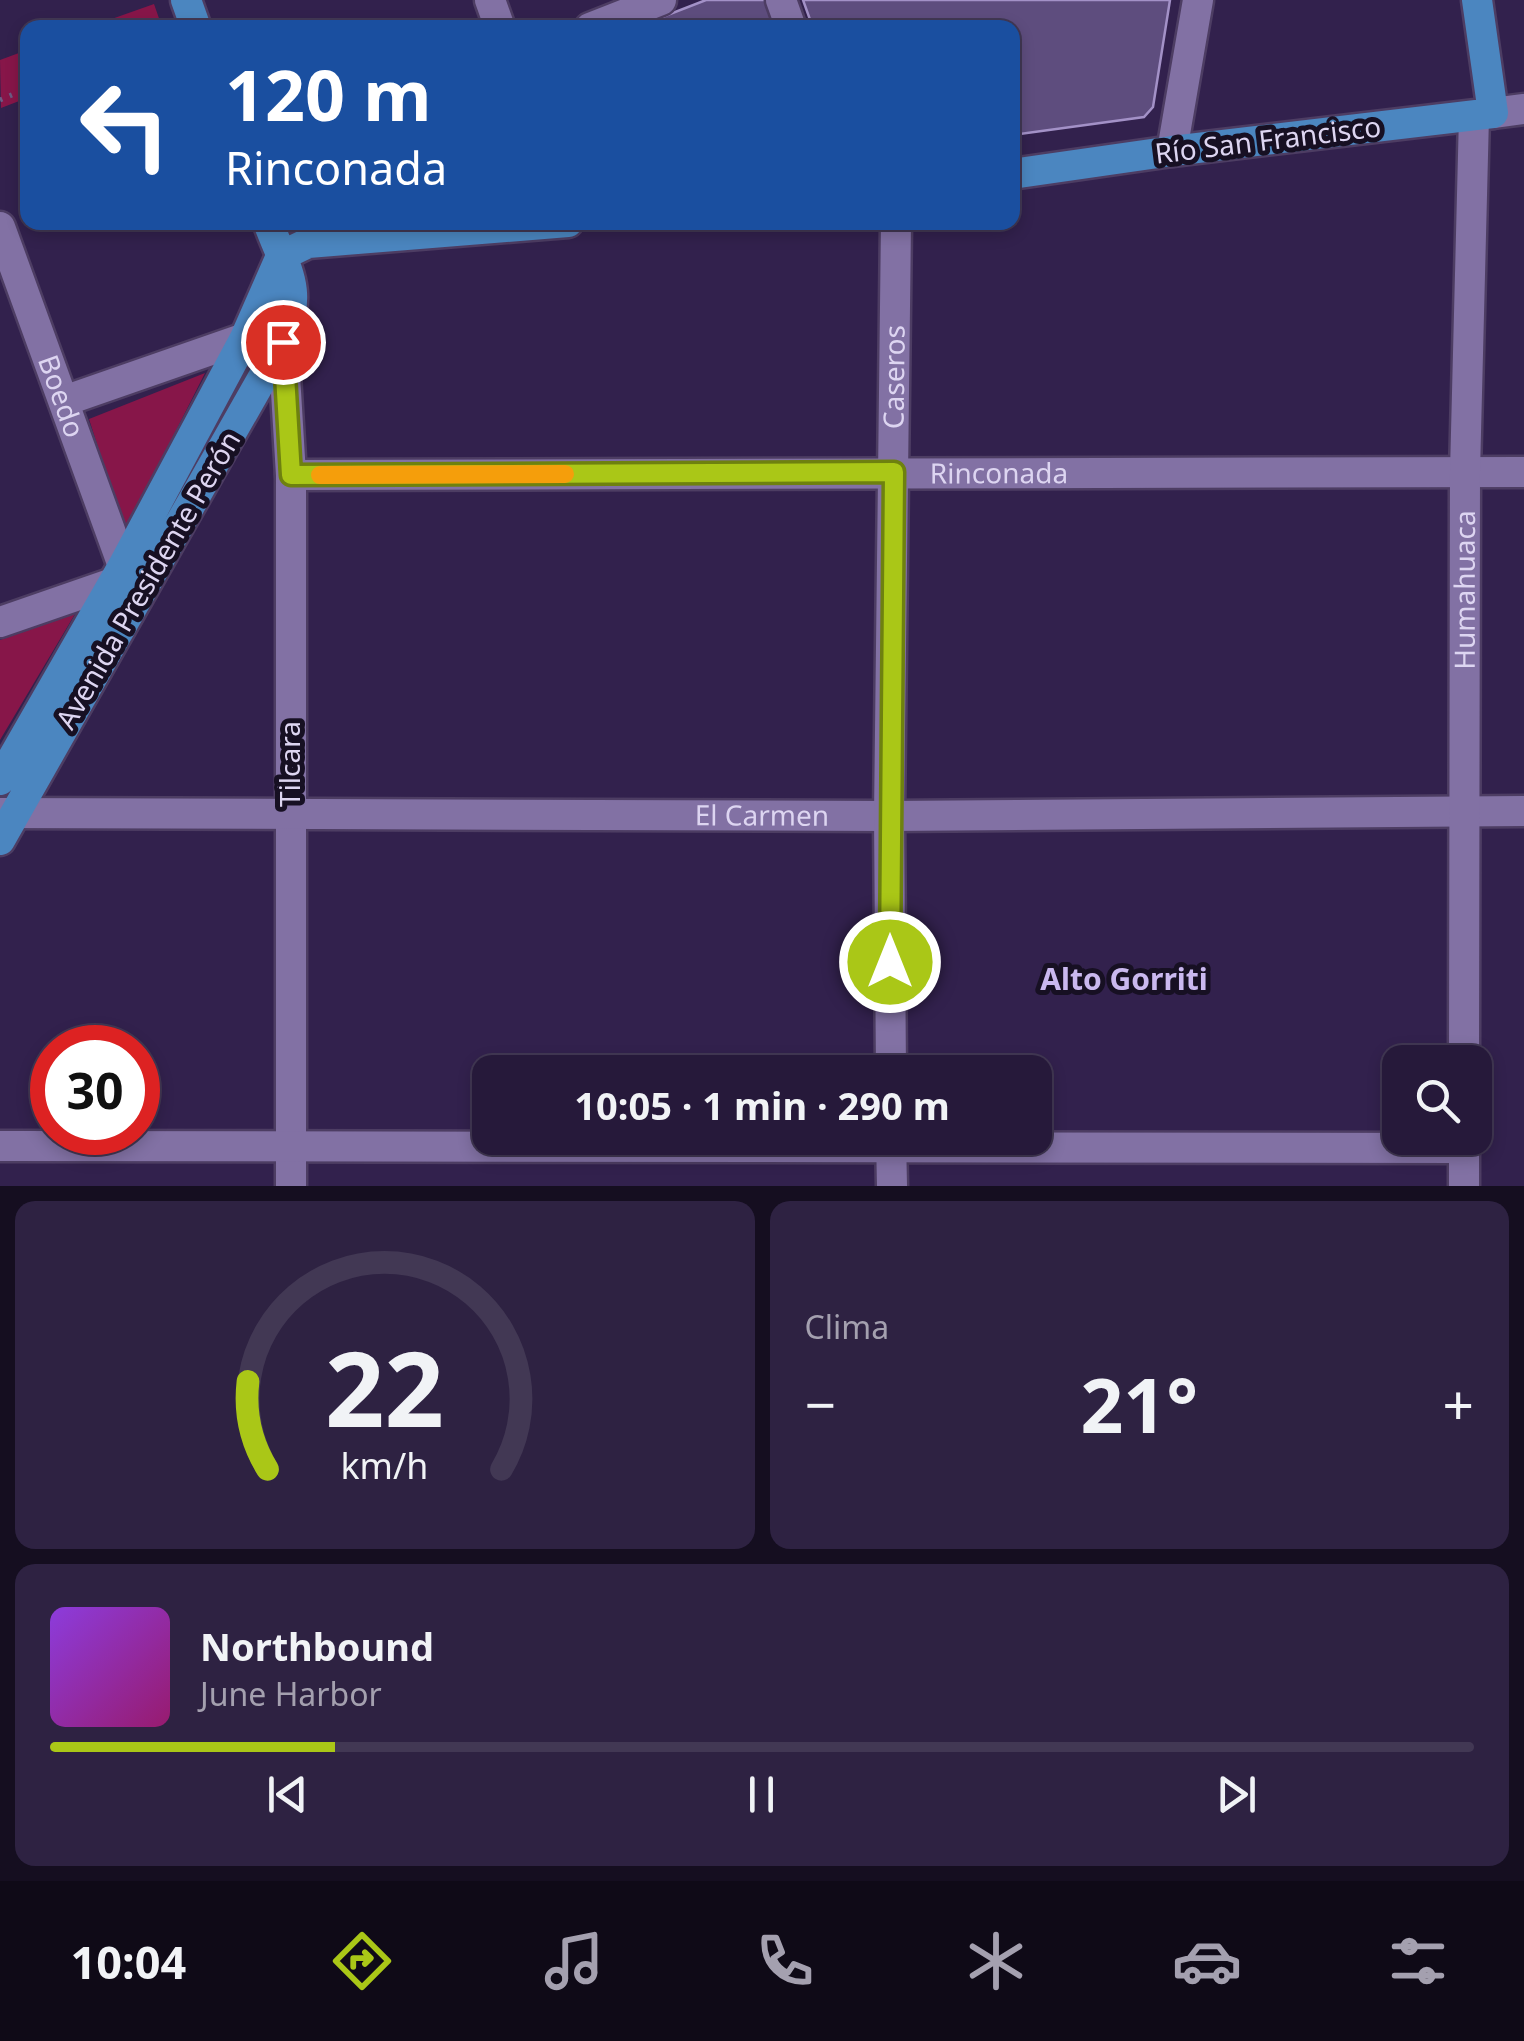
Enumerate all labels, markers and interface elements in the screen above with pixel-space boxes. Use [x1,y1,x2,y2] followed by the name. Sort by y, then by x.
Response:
[225,46,432,142] text: 120 m
[60,60,190,190] icon: left
[1153,106,1383,172] street label: Río San Francisco
[225,137,447,198] text: Rinconada
[241,300,326,385] pin
[256,315,311,370] icon: arrive
[874,325,913,429] street label: Caseros
[30,349,95,442] street label: Boedo
[46,423,248,736] street label: Avenida Presidente Perón
[930,453,1068,491] street label: Rinconada
[1445,510,1483,670] street label: Humahuaca
[270,721,308,807] street label: Tilcara
[695,795,829,834] street label: El Carmen
[838,910,942,1014] position arrow
[1040,958,1208,999] district label: Alto Gorriti
[30,1025,160,1155] speed limit sign: 30
[1382,1045,1492,1155] map controls
[1382,1045,1492,1155] button: search
[574,1079,950,1131] text: 10:05 · 1 min · 290 m
[805,1305,889,1348] text: Clima
[325,1316,444,1457] text: 22
[1080,1353,1198,1455] text: 21°
[805,1366,836,1441] text: −
[1443,1366,1474,1441] text: +
[341,1441,429,1489] text: km/h
[200,1620,434,1672] text: Northbound
[200,1672,382,1715] text: June Harbor
[260,1767,315,1822] icon: previous
[734,1767,789,1822] icon: pause
[1209,1767,1264,1822] icon: next
[327,1926,397,1996] icon: directions
[539,1926,609,1996] icon: music
[750,1926,820,1996] icon: phone
[961,1926,1031,1996] icon: climate
[1172,1926,1242,1996] icon: car
[1383,1926,1453,1996] icon: filters
[71,1931,186,1992] text: 10:04

